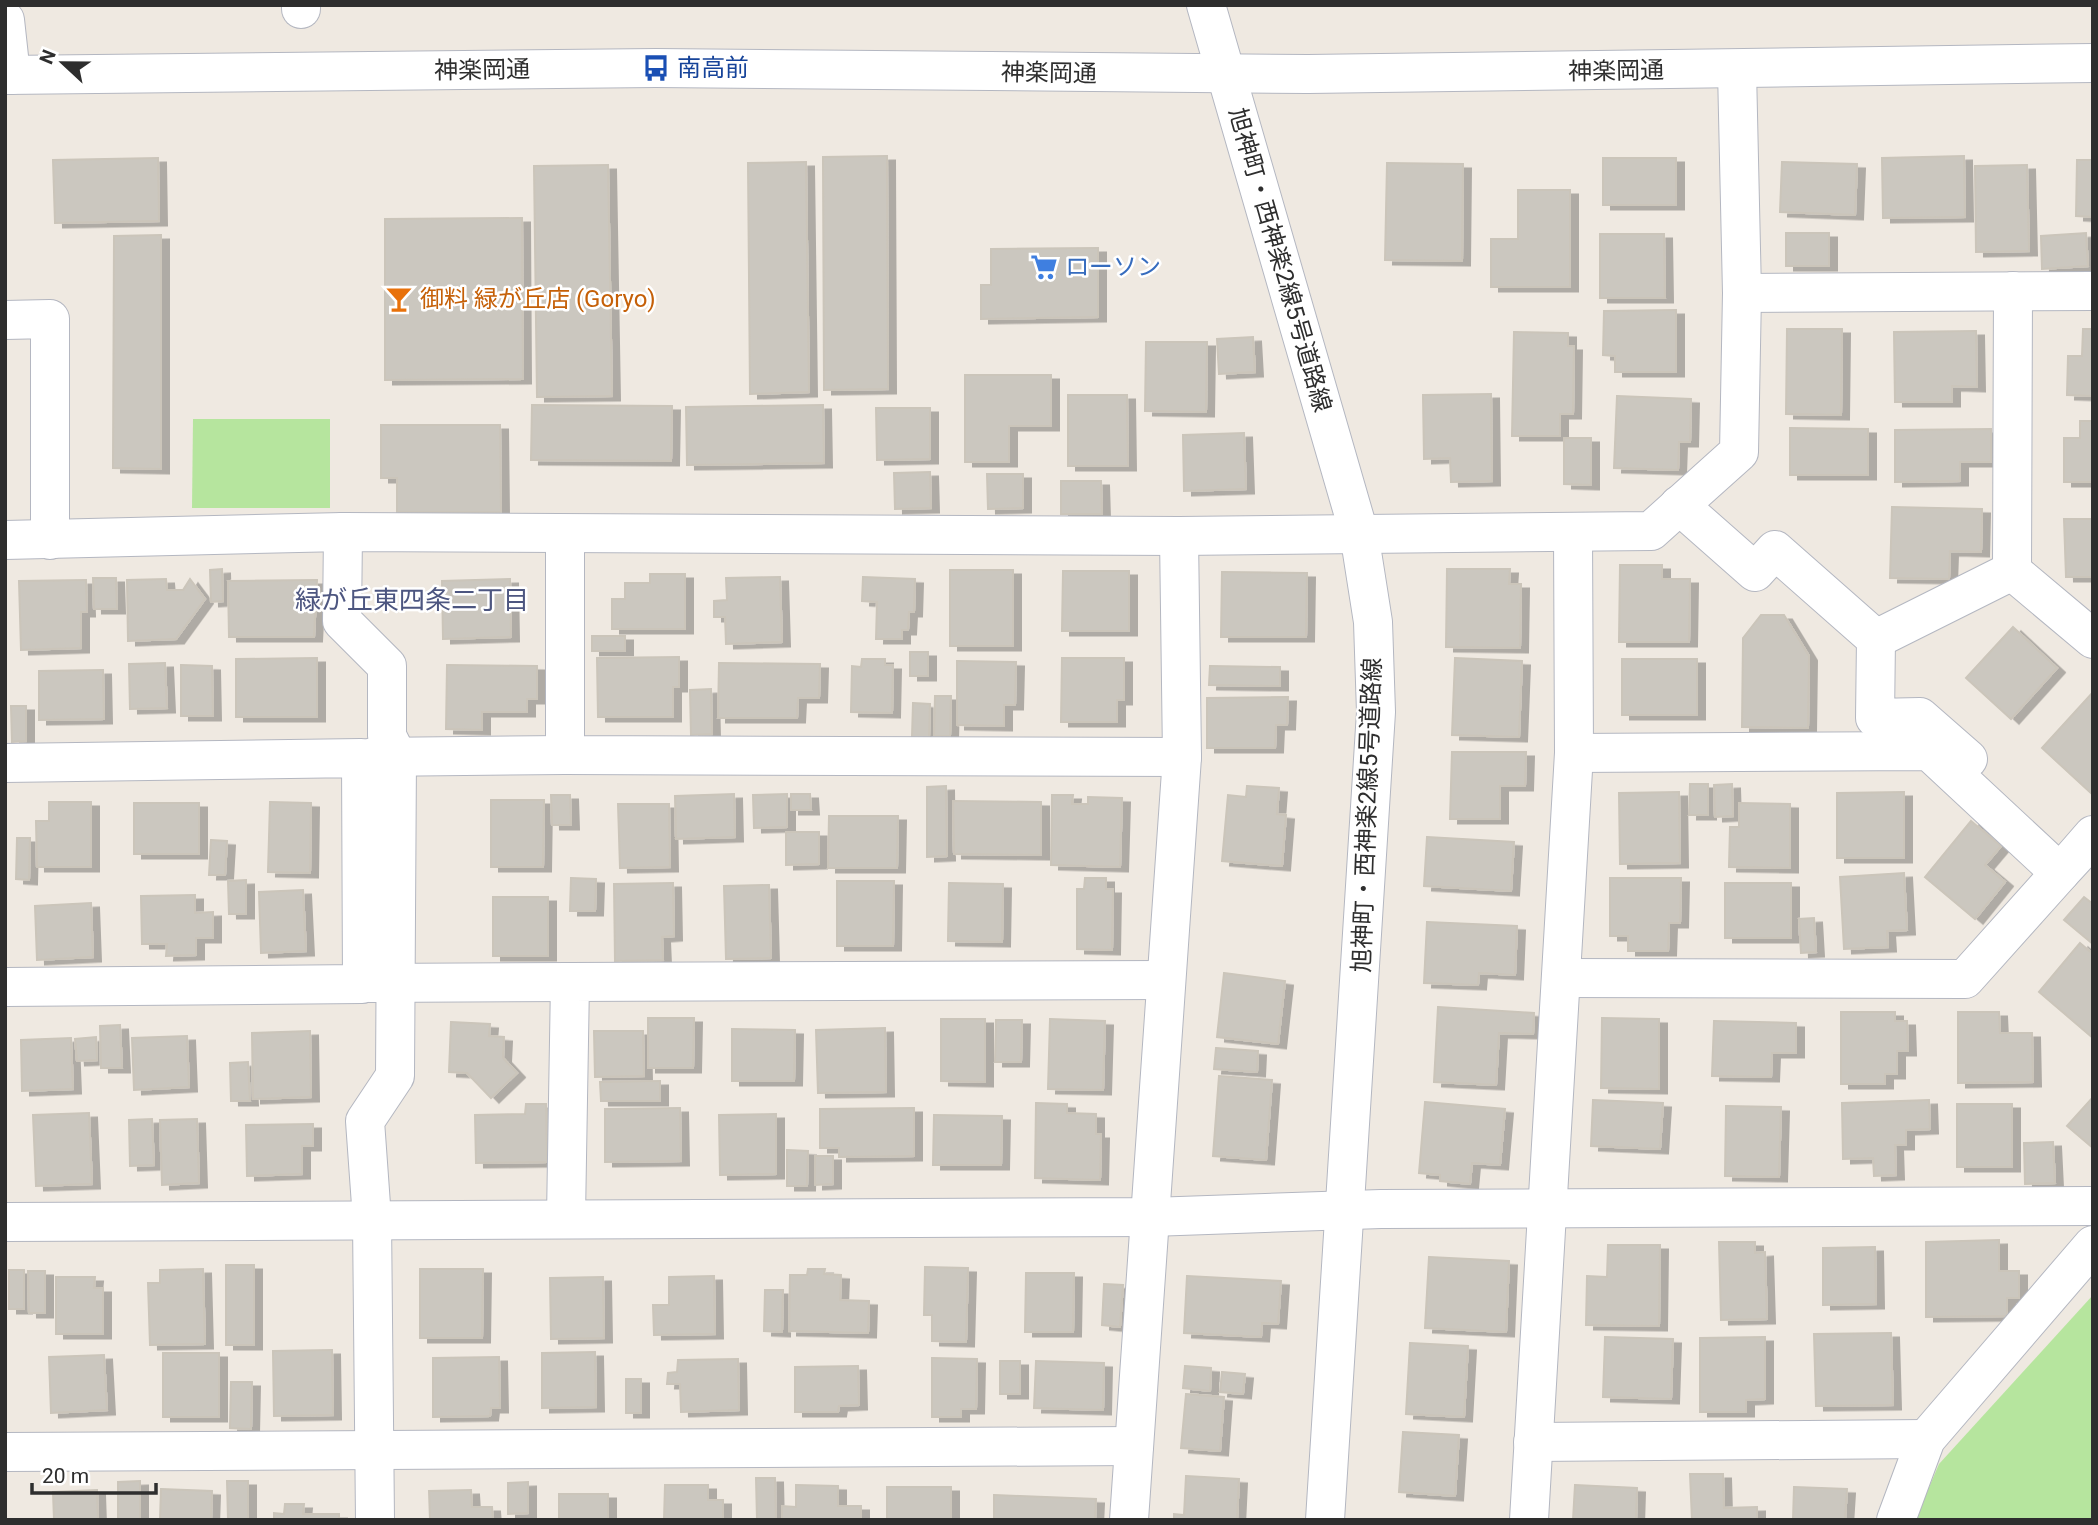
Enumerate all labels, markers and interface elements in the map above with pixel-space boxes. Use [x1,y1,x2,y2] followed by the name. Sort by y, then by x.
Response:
[28,28,98,98] north arrow
[35,46,61,67] text: N
[641,53,671,83] bus stop icon: 南高前
[677,54,749,82] place label: 南高前
[434,55,530,85] street label: 神楽岡通
[1568,56,1664,86] street label: 神楽岡通
[1001,58,1097,88] street label: 神楽岡通
[1223,105,1337,415] street label: 旭神町・西神楽2線5号道路線
[1029,252,1059,282] supermarket icon: ローソン
[1065,253,1161,281] place label: ローソン
[384,284,414,314] bar icon: 御料 緑が丘店 (Goryo)
[420,285,656,313] place label: 御料 緑が丘店 (Goryo)
[295,585,529,615] district label: 緑が丘東四条二丁目
[1348,657,1386,973] street label: 旭神町・西神楽2線5号道路線
[32,1452,156,1496] scale bar
[42,1464,89,1488] text: 20 m

